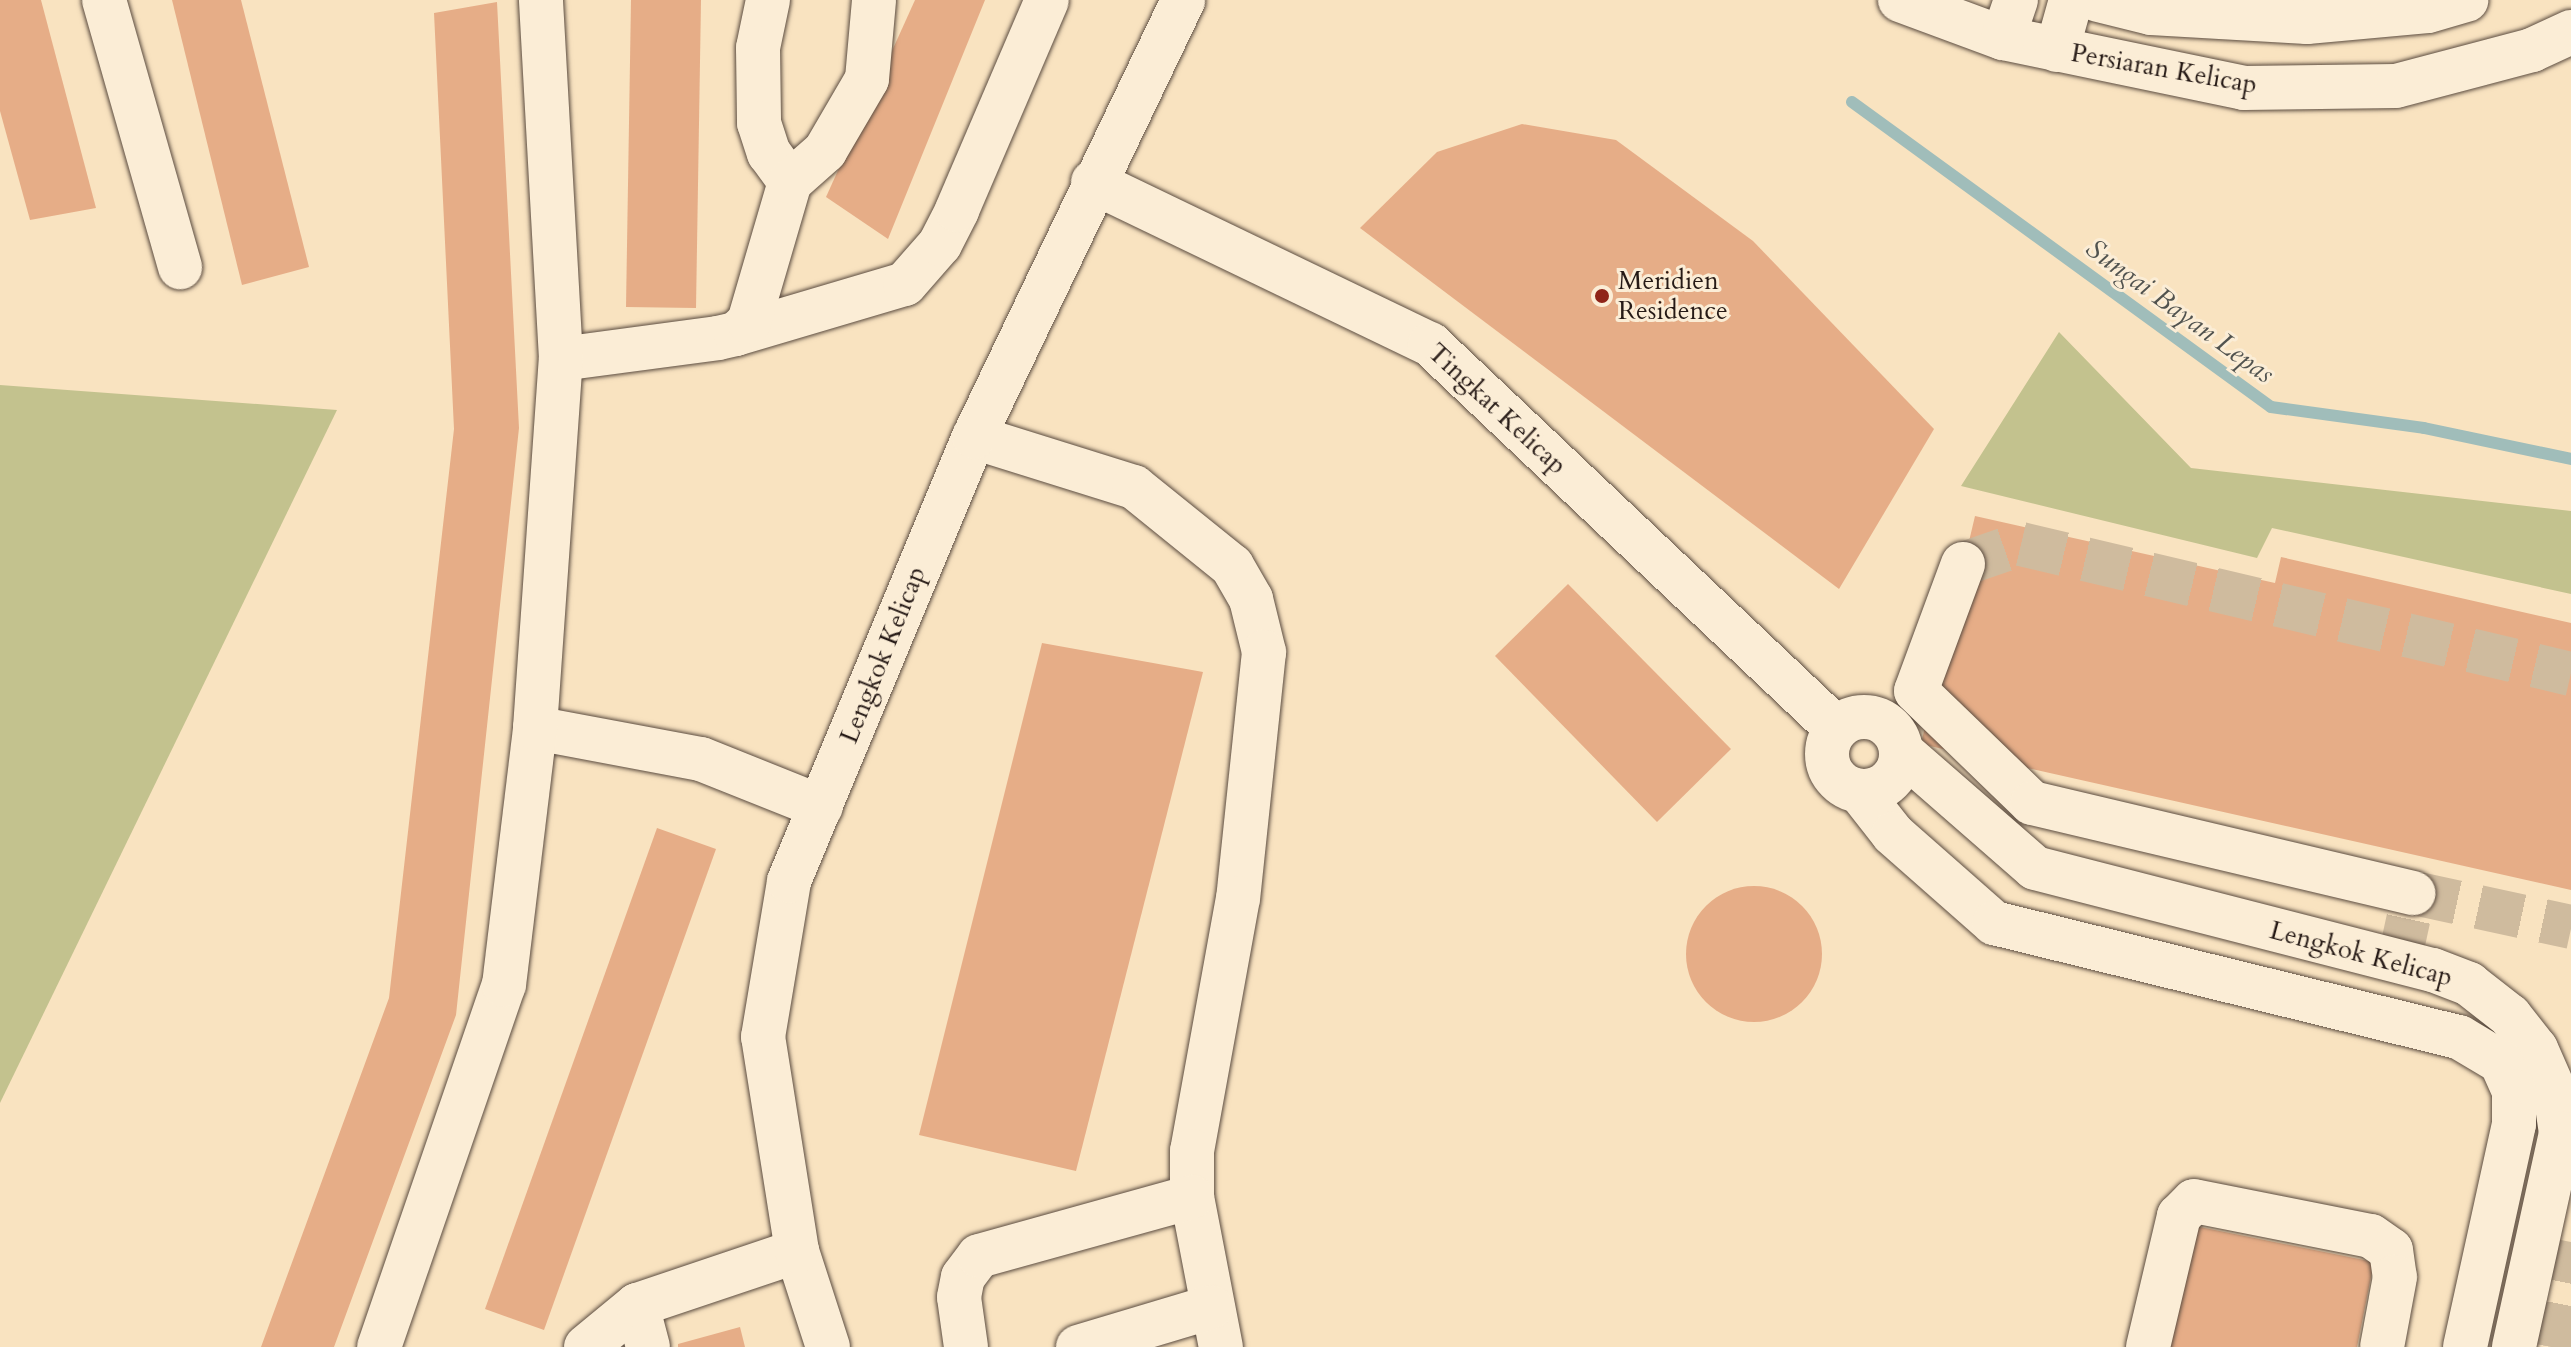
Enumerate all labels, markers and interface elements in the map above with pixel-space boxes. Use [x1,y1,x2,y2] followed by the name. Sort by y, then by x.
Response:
[2069,37,2259,101] street label: Persiaran Kelicap
[2079,231,2281,391] water label: Sungai Bayan Lepas
[1618,265,1728,326] place label: Meridien Residence
[1593,287,1611,305] marker: Meridien Residence
[1421,337,1573,481] street label: Tingkat Kelicap
[833,562,933,748] street label: Lengkok Kelicap
[2266,915,2456,993] street label: Lengkok Kelicap

